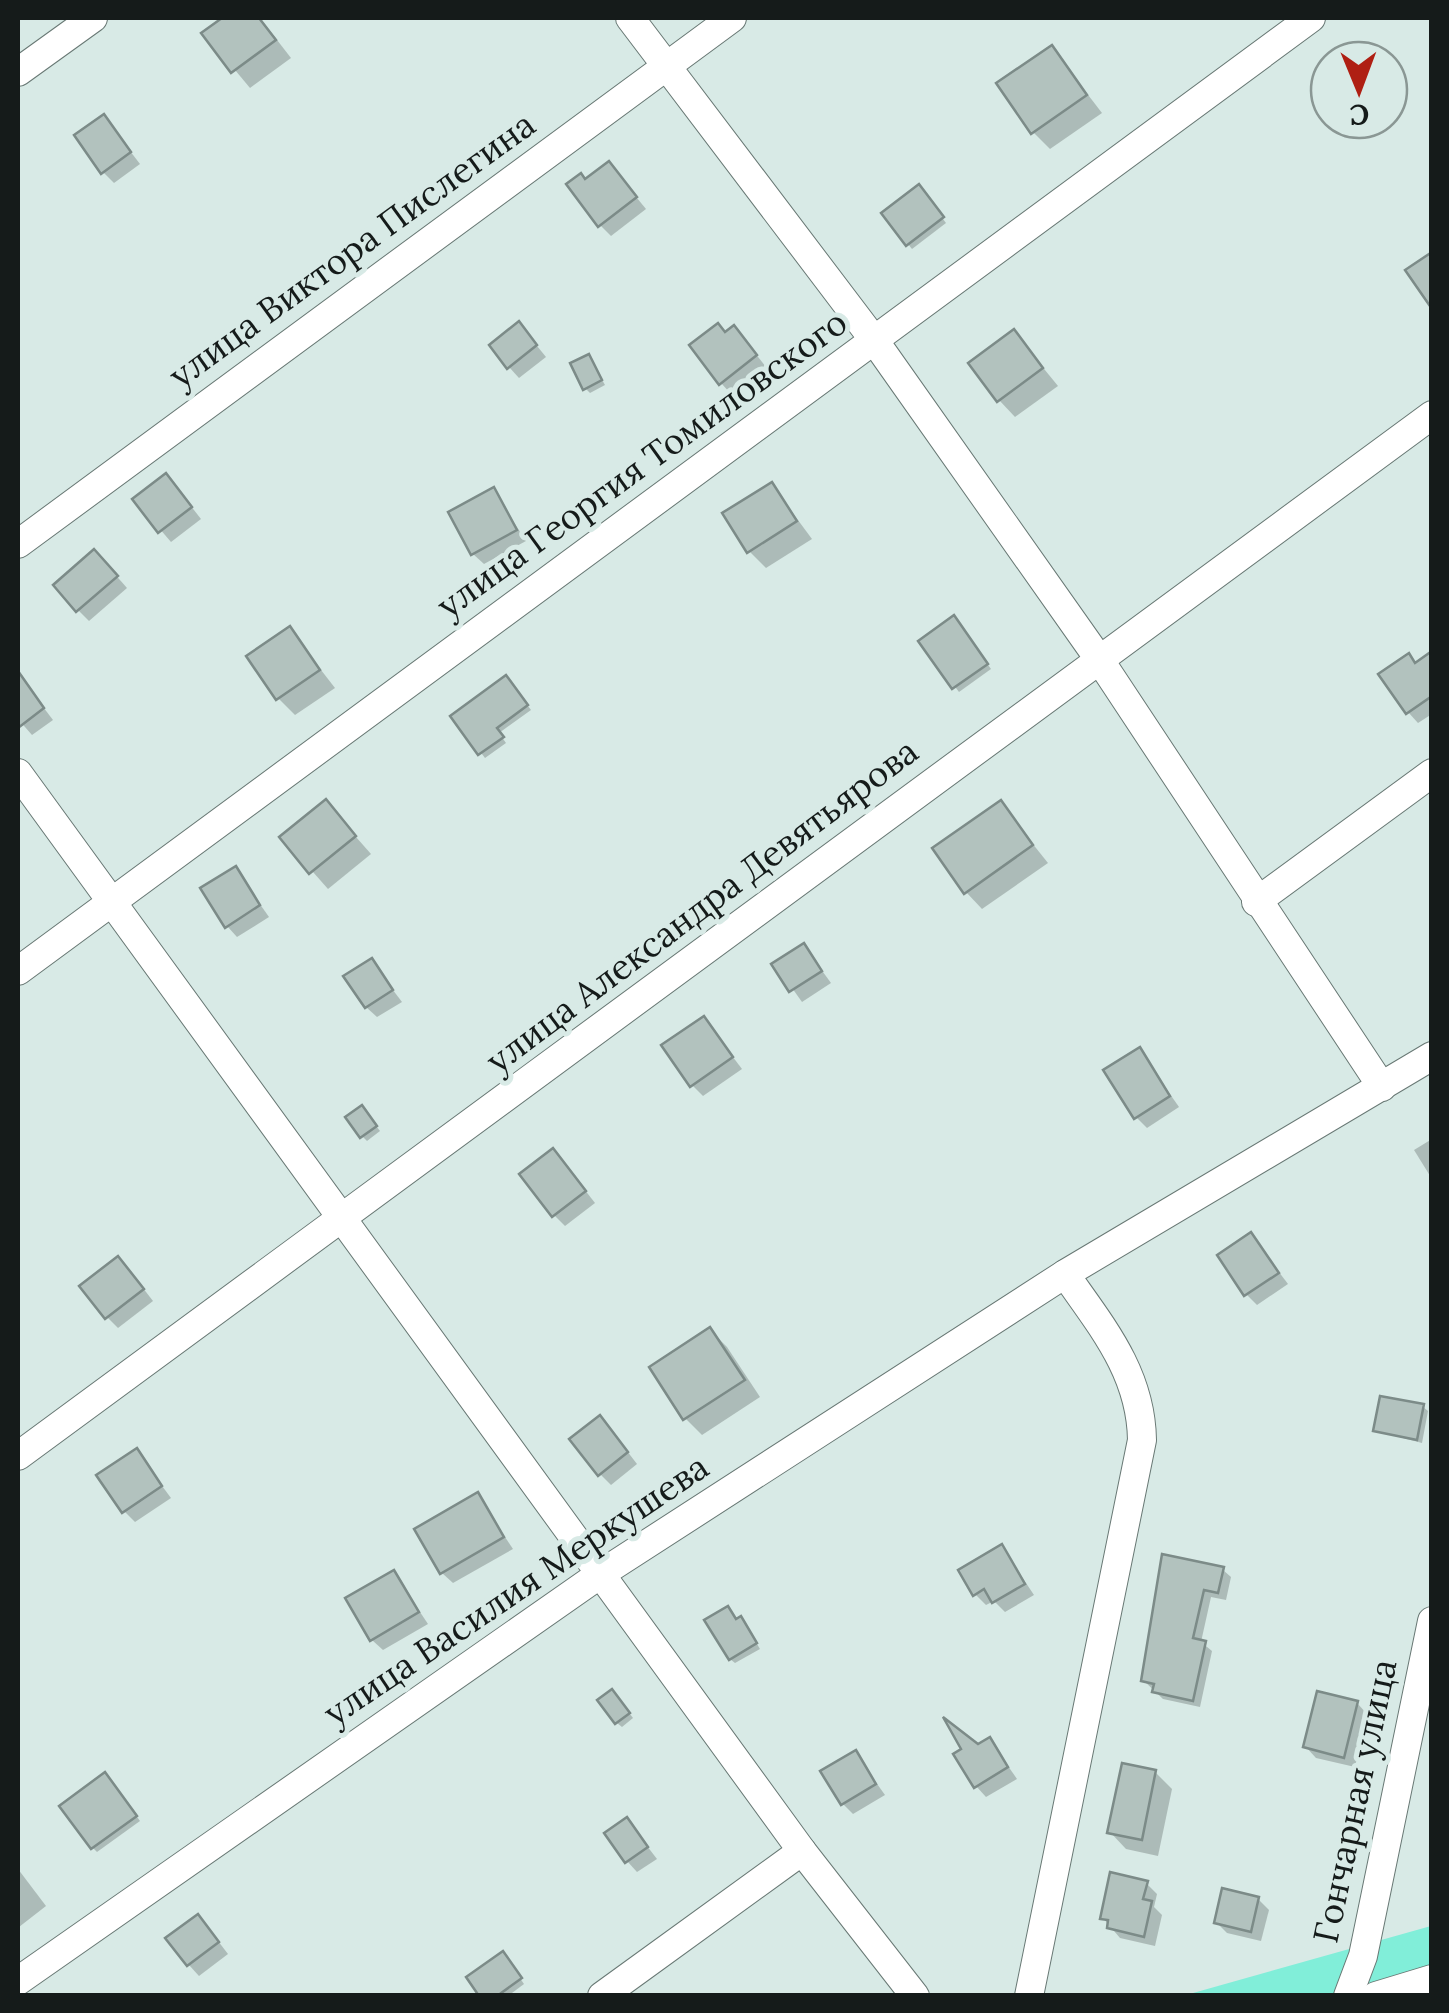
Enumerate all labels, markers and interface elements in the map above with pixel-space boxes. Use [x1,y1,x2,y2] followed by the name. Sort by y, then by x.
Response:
[1309,40,1409,140] north arrow
[1349,97,1369,133] text: С
[160,101,544,398] street label: улица Виктора Пислегина
[428,299,856,628] street label: улица Георгия Томиловского
[477,728,927,1083] street label: улица Александра Девятьярова
[315,1444,717,1735] street label: улица Василия Меркушева
[1302,1655,1407,1947] street label: Гончарная улица

